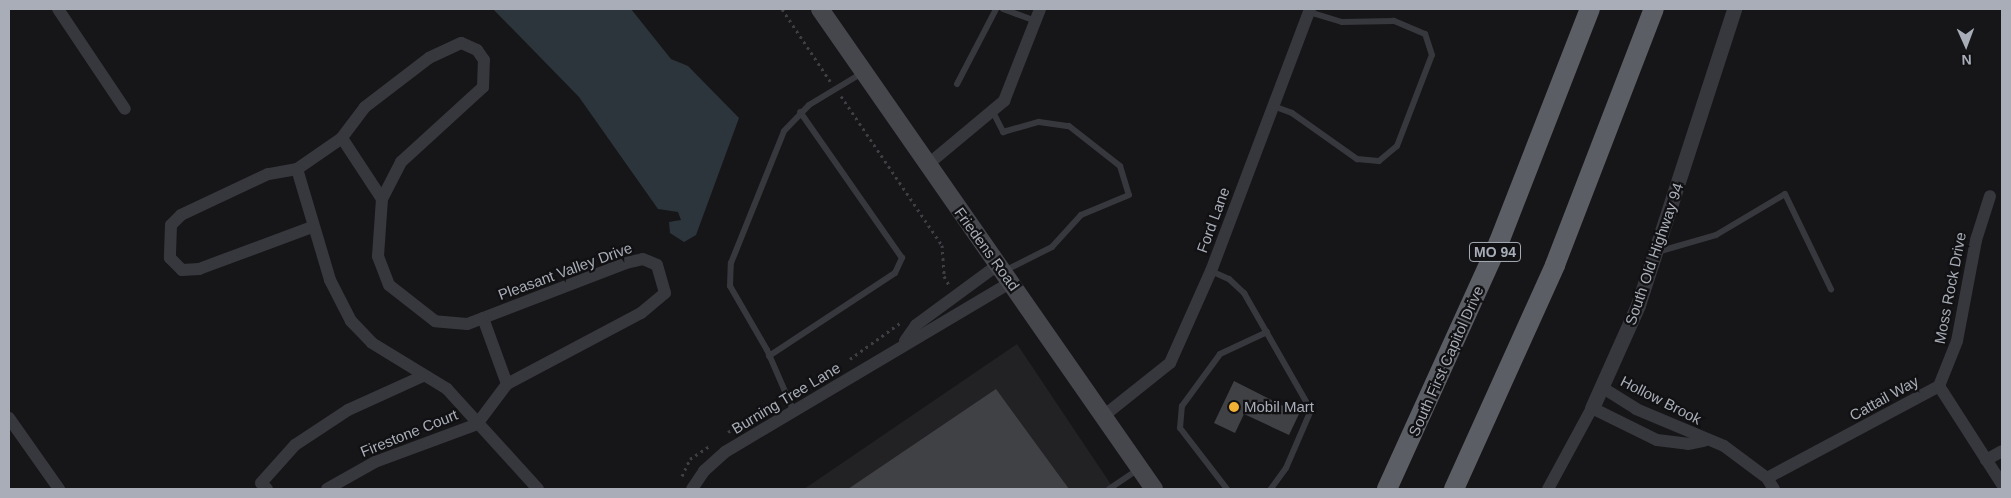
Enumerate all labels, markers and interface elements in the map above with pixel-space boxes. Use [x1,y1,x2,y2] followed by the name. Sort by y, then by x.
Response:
[1941,20,1991,70] north arrow
[1961,52,1972,68] text: N
[1621,181,1687,327] street label: South Old Highway 94
[1193,185,1233,255] street label: Ford Lane
[951,204,1023,294] street label: Friedens Road
[1930,231,1970,345] street label: Moss Rock Drive
[495,238,635,304] street label: Pleasant Valley Drive
[1469,240,1521,264] road number: MO 94
[1405,283,1487,439] street label: South First Capitol Drive
[728,358,844,438] street label: Burning Tree Lane
[1618,372,1704,428] street label: Hollow Brook
[1846,372,1922,424] street label: Cattail Way
[1244,398,1314,416] place label: Mobil Mart
[1228,401,1240,413] marker: Mobil Mart
[358,405,460,461] street label: Firestone Court

